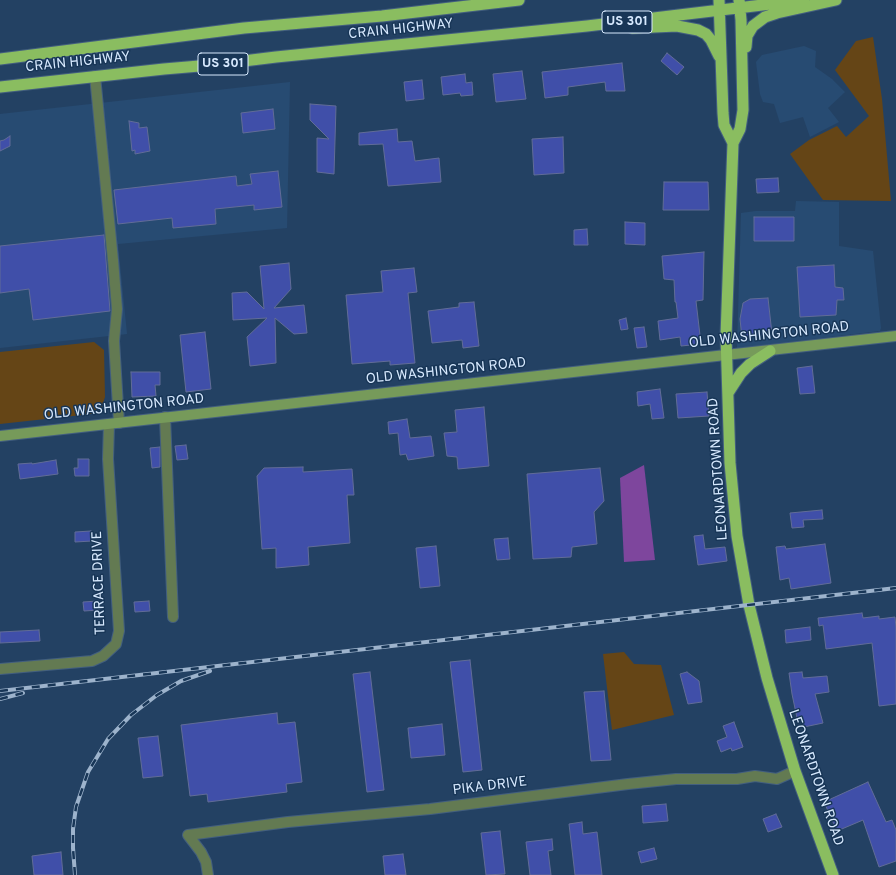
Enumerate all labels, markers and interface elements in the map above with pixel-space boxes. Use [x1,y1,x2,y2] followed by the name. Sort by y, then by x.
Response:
[602,11,652,33] road number: US 301
[348,16,454,44] street label: CRAIN HIGHWAY
[25,49,131,77] street label: CRAIN HIGHWAY
[198,53,248,75] road number: US 301
[688,319,850,353] street label: OLD WASHINGTON ROAD
[365,355,527,389] street label: OLD WASHINGTON ROAD
[43,391,205,425] street label: OLD WASHINGTON ROAD
[706,397,732,541] street label: LEONARDTOWN ROAD
[90,531,110,635] street label: TERRACE DRIVE
[784,708,846,848] street label: LEONARDTOWN ROAD
[452,774,528,800] street label: PIKA DRIVE

